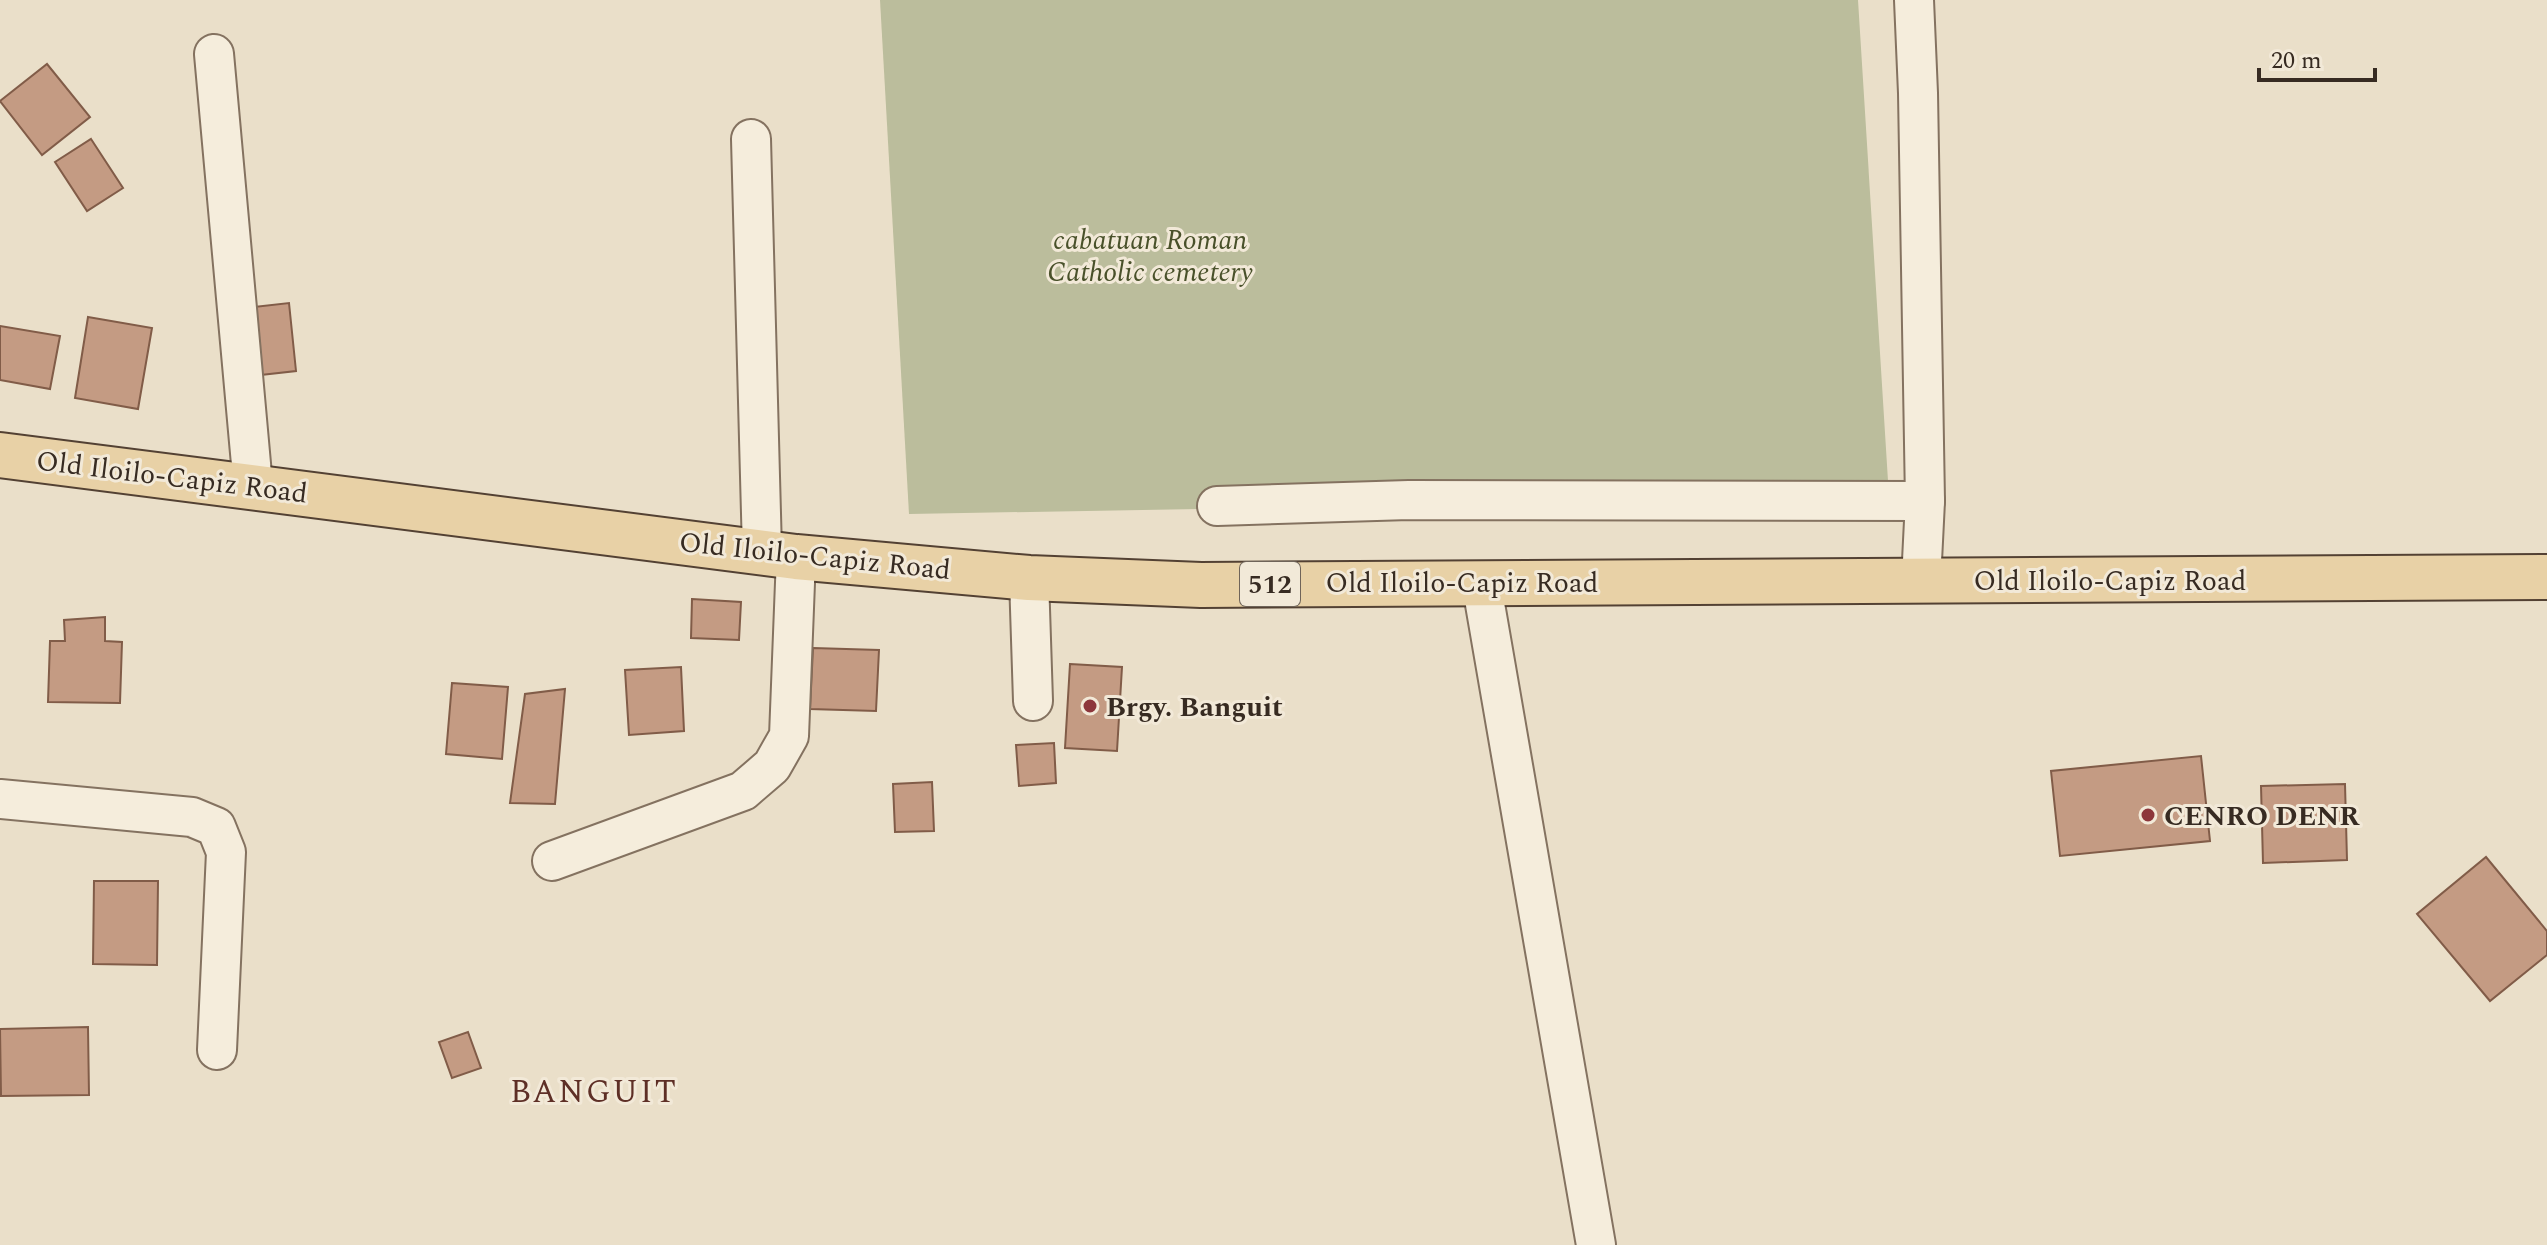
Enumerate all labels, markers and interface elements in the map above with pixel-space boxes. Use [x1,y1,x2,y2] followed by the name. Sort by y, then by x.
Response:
[2259,32,2375,82] scale bar
[2271,43,2322,79] text: 20 m
[1047,219,1253,294] park label: cabatuan Roman Catholic cemetery
[34,440,310,515] street label: Old Iloilo-Capiz Road
[677,521,953,592] street label: Old Iloilo-Capiz Road
[1974,560,2246,603] street label: Old Iloilo-Capiz Road
[1240,562,1300,606] road number: 512
[1326,562,1598,605] street label: Old Iloilo-Capiz Road
[1106,686,1283,729] place label: Brgy. Banguit
[1081,697,1099,715] marker: Brgy. Banguit
[2164,795,2360,838] place label: CENRO DENR
[2139,806,2157,824] marker: CENRO DENR
[510,1068,678,1117] district label: BANGUIT

